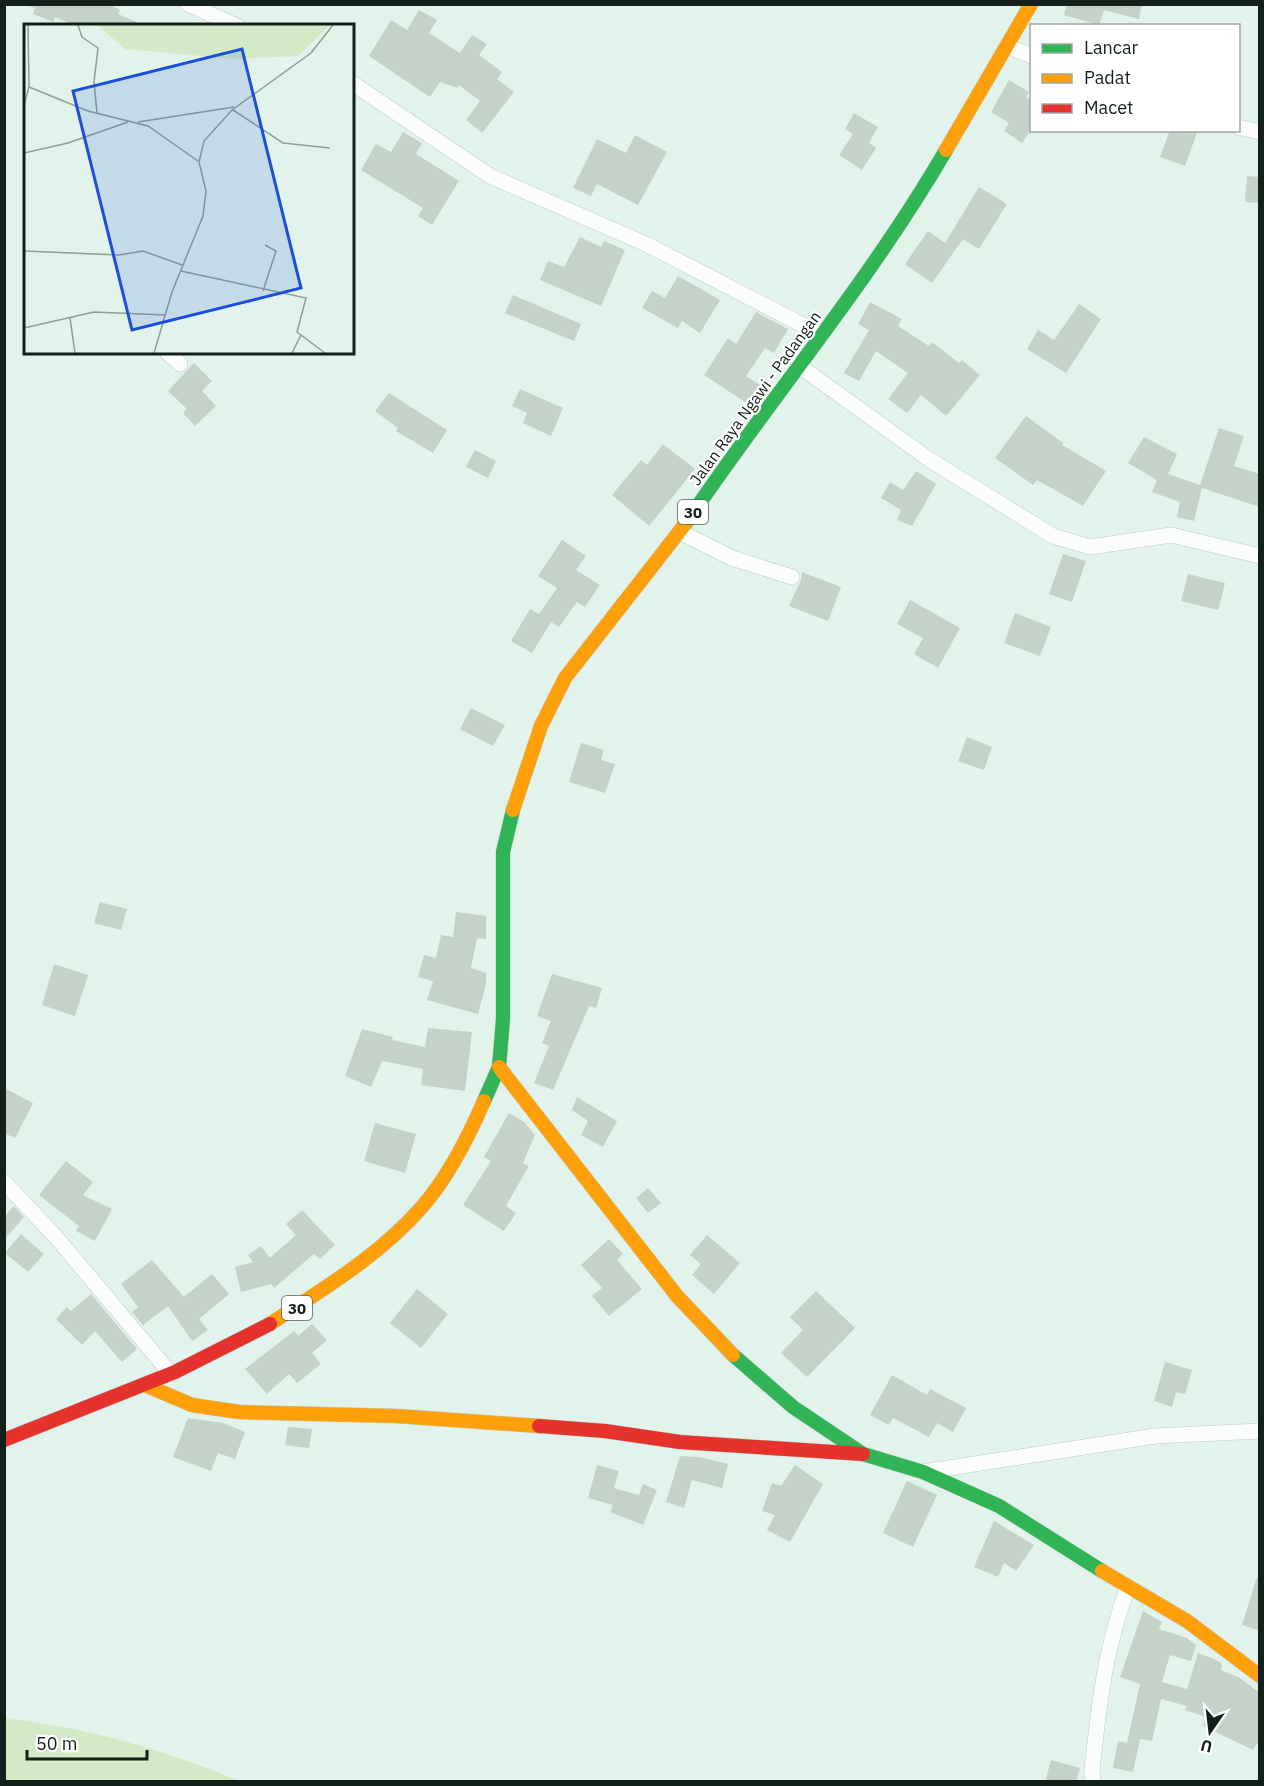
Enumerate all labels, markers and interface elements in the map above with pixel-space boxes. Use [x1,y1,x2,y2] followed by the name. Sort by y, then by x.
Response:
[24,24,354,354] inset map
[1030,24,1240,132] legend
[1084,36,1139,59] text: Lancar
[1084,66,1131,89] text: Padat
[1084,96,1133,119] text: Macet
[685,307,825,489] street label: Jalan Raya Ngawi - Padangan
[678,500,708,524] road number: 30
[282,1296,312,1320] road number: 30
[1180,1702,1240,1762] north arrow
[27,1723,147,1761] scale bar
[36,1732,78,1755] text: 50 m
[1199,1736,1214,1758] text: U

